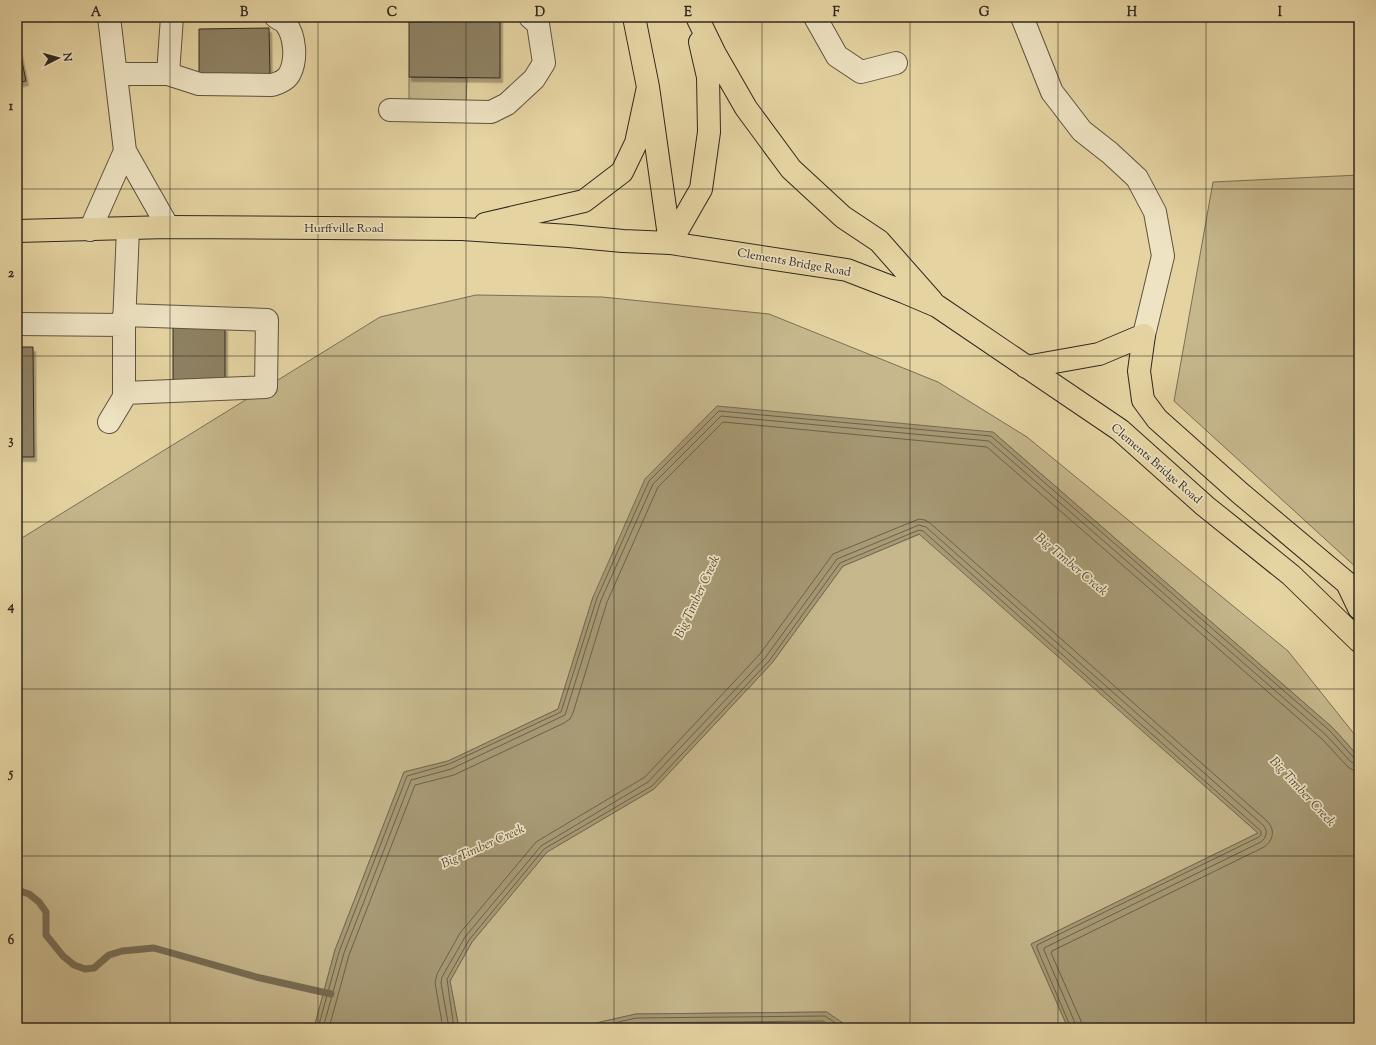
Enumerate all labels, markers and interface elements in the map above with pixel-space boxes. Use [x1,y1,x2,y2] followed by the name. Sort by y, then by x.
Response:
[91,4,102,22] text: A
[240,4,249,22] text: B
[387,4,397,22] text: C
[535,4,545,22] text: D
[684,4,692,22] text: E
[832,4,840,22] text: F
[979,4,990,22] text: G
[1127,4,1138,22] text: H
[1278,4,1283,22] text: I
[38,38,78,78] north arrow
[58,51,75,62] text: N
[9,98,14,116] text: 1
[304,220,384,238] street label: Hurffville Road
[736,244,853,282] street label: Clements Bridge Road
[8,265,15,283] text: 2
[1107,419,1206,509] street label: Clements Bridge Road
[8,432,14,450] text: 3
[1031,529,1111,601] water label: Big Timber Creek
[671,553,725,641] water label: Big Timber Creek
[7,598,15,616] text: 4
[1265,753,1339,831] water label: Big Timber Creek
[8,765,14,783] text: 5
[439,821,528,873] water label: Big Timber Creek
[8,932,15,950] text: 6

